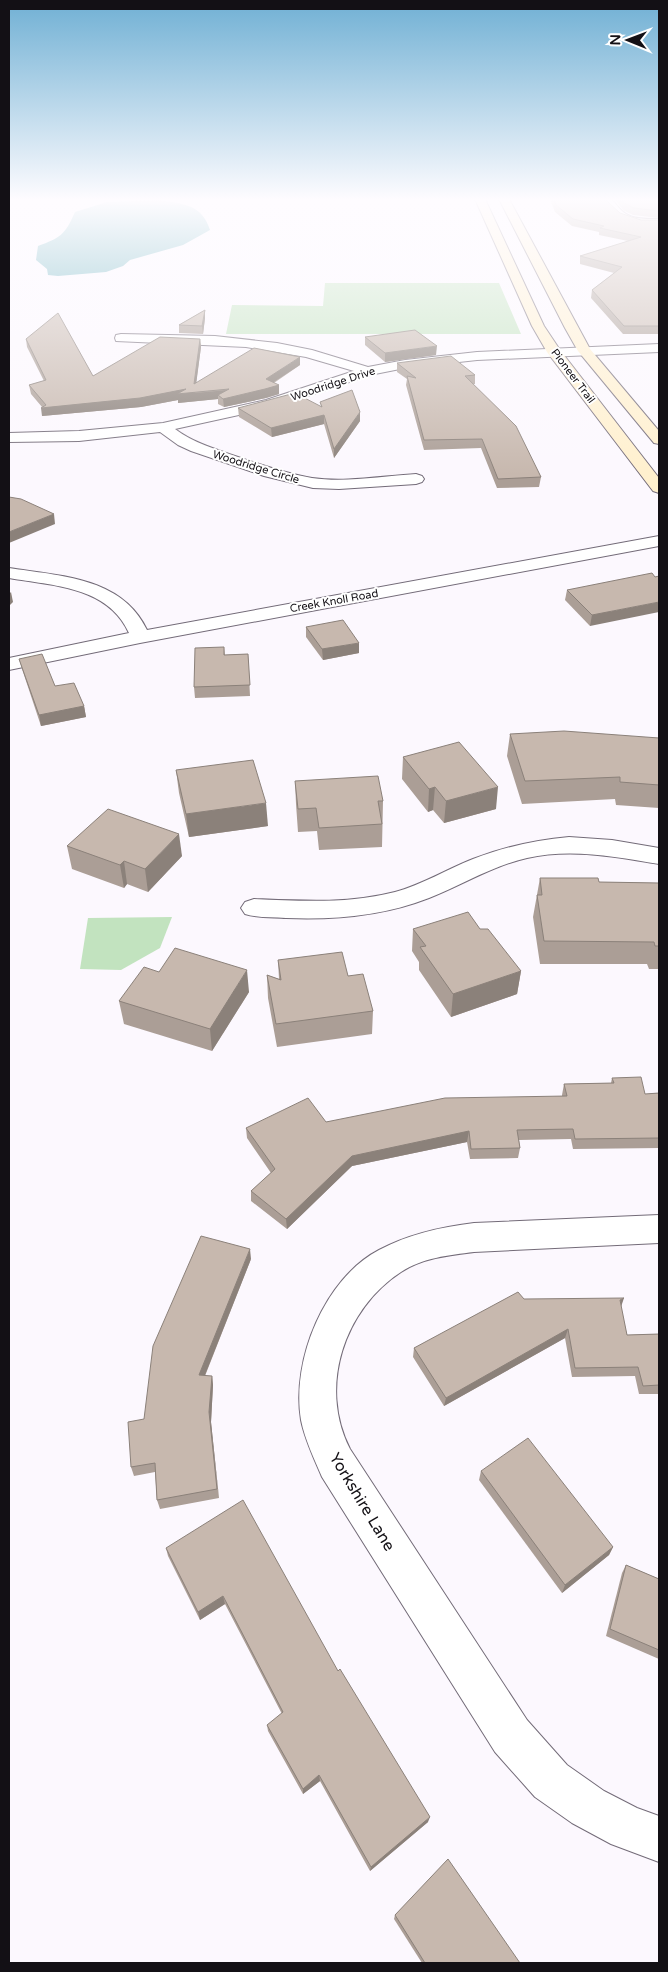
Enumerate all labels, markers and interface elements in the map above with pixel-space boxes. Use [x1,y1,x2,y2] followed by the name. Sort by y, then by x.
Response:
[603,15,653,65] north arrow
[607,34,624,46] text: N
[548,346,598,406] street label: Pioneer Trail
[289,364,377,404] street label: Woodridge Drive
[211,448,301,486] street label: Woodridge Circle
[289,587,379,615] street label: Creek Knoll Road
[325,1449,399,1555] street label: Yorkshire Lane

